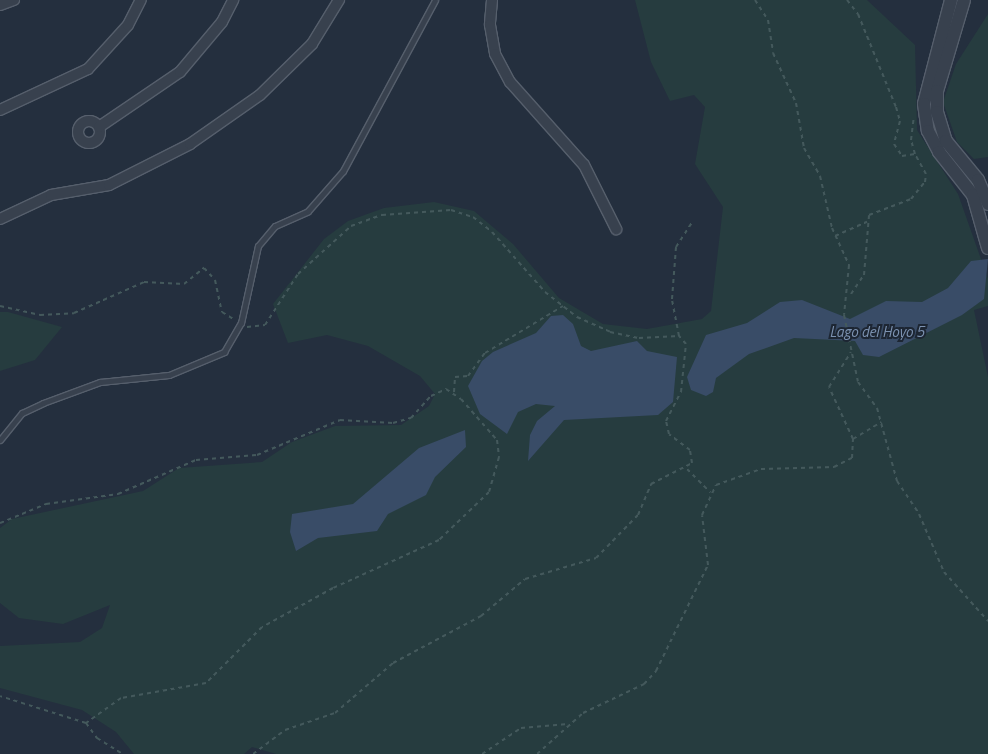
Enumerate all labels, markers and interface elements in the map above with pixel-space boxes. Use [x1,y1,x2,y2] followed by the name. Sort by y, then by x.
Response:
[830,323,924,341] water label: Lago del Hoyo 5

